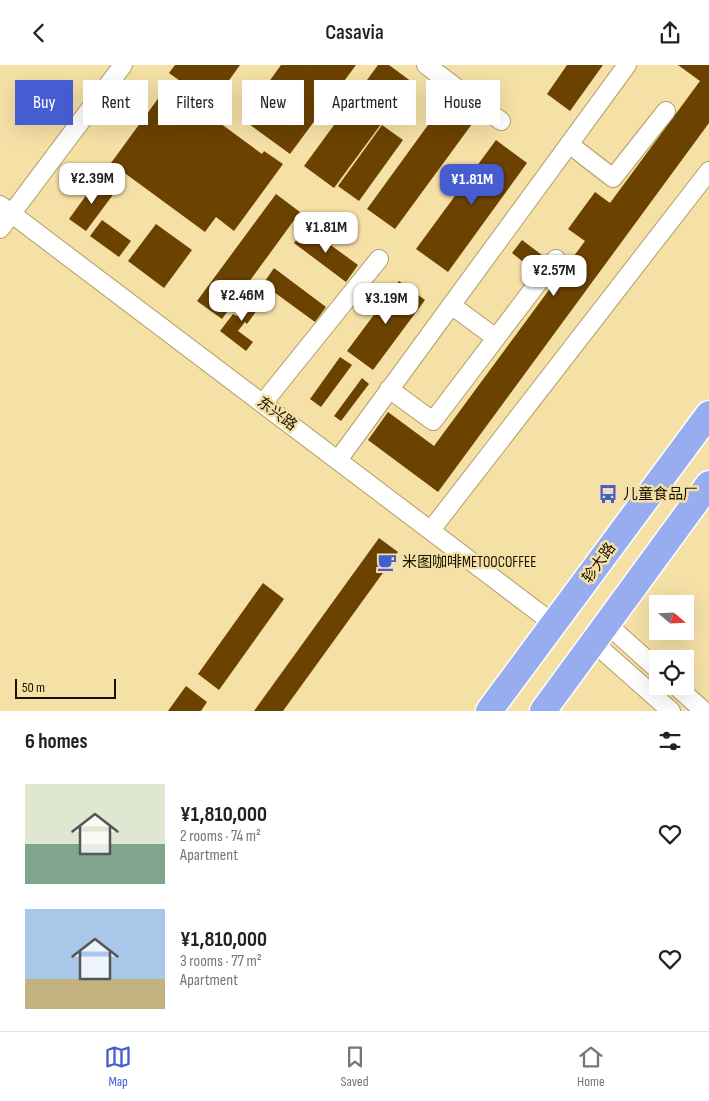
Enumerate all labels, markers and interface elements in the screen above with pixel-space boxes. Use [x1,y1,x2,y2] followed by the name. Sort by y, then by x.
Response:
[25,19,53,47] icon: back
[325,19,384,46] text: Casavia
[656,19,684,47] icon: share
[15,80,73,125] chip: Buy
[83,80,148,125] chip: Rent
[158,80,232,125] chip: Filters
[242,80,304,125] chip: New
[314,80,416,125] chip: Apartment
[426,80,500,125] chip: House
[51,163,133,205] pin: ¥2.39M
[431,163,513,206] pin: ¥1.81M
[70,169,114,188] text: ¥2.39M
[451,170,493,189] text: ¥1.81M
[285,211,367,254] pin: ¥1.81M
[305,218,347,237] text: ¥1.81M
[513,255,595,297] pin: ¥2.57M
[533,261,575,280] text: ¥2.57M
[201,279,283,322] pin: ¥2.46M
[345,283,427,325] pin: ¥3.19M
[220,286,264,305] text: ¥2.46M
[364,289,408,308] text: ¥3.19M
[253,393,301,435] street label: 东兴路
[597,483,619,505] bus stop icon: 儿童食品厂
[623,485,698,504] place label: 儿童食品厂
[578,539,620,587] street label: 轸大路
[376,551,398,573] cafe icon: 米图咖啡METOOCOFFEE
[402,553,536,572] place label: 米图咖啡METOOCOFFEE
[649,595,694,640] north arrow
[649,595,694,695] map controls
[649,650,694,695] button: locate
[15,676,116,699] scale bar
[22,679,45,696] text: 50 m
[656,727,684,755] icon: filters
[25,729,88,754] text: 6 homes
[180,802,267,827] text: ¥1,810,000
[65,804,125,864] icon: home
[656,820,684,848] icon: heart
[180,827,261,846] text: 2 rooms · 74 m²
[180,846,238,865] text: Apartment
[180,927,267,952] text: ¥1,810,000
[65,929,125,989] icon: home
[656,945,684,973] icon: heart
[180,952,262,971] text: 3 rooms · 77 m²
[180,971,238,990] text: Apartment
[104,1043,132,1090] tab: Map
[340,1043,369,1090] tab: Saved
[577,1043,605,1090] tab: Home

